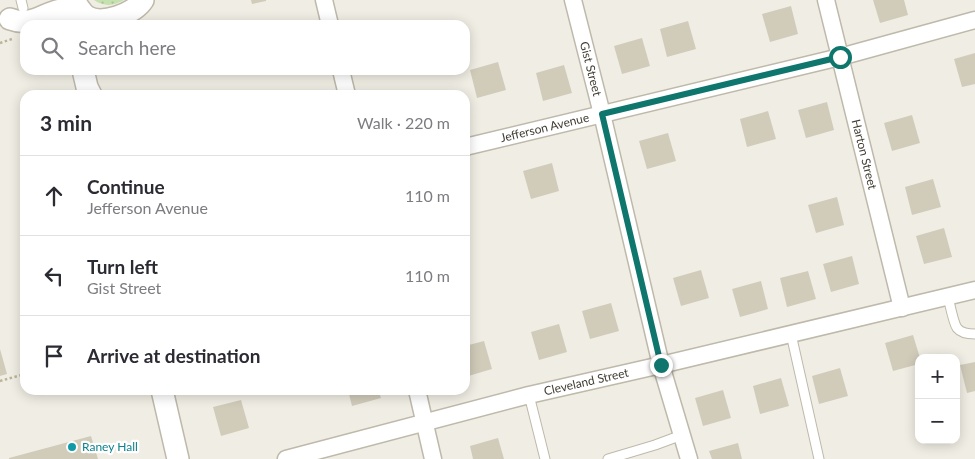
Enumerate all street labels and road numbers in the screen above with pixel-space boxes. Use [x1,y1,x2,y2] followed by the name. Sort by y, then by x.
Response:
[577,40,605,98] street label: Gist Street
[499,109,591,145] street label: Jefferson Avenue
[849,118,881,192] street label: Harton Street
[542,364,631,398] street label: Cleveland Street

